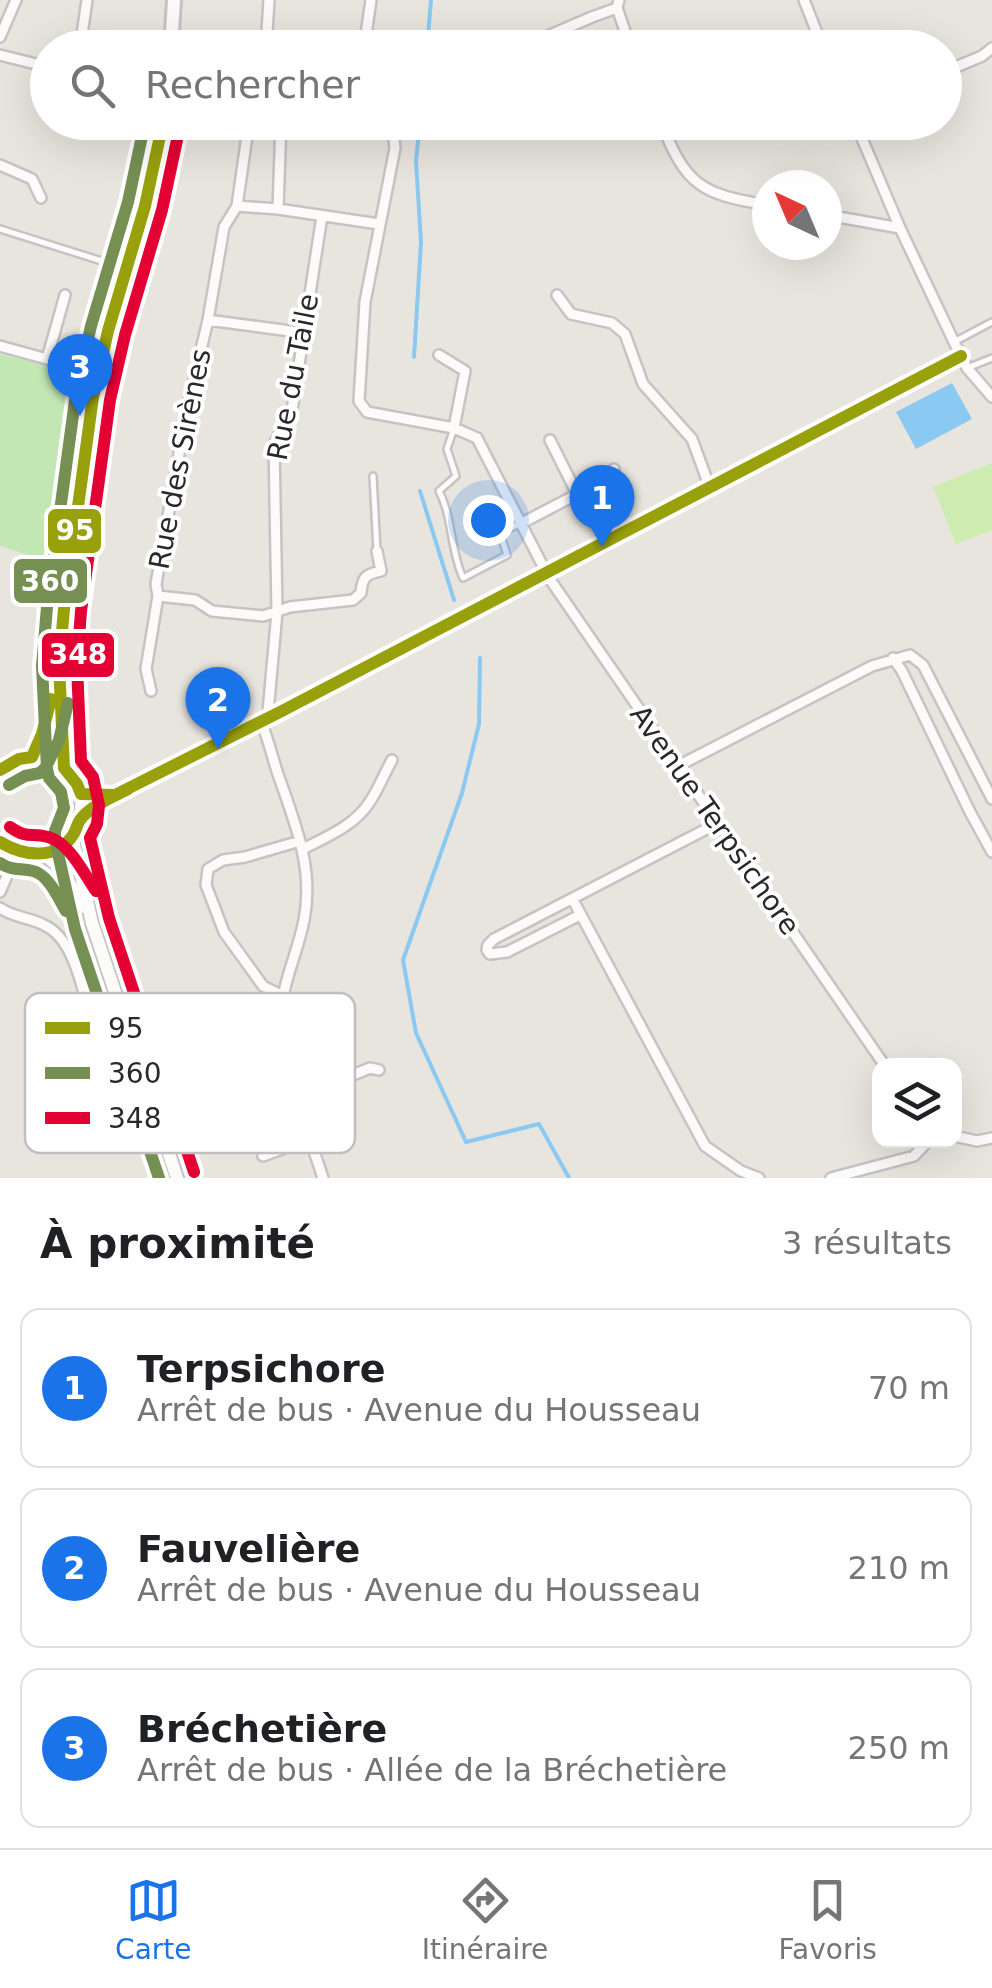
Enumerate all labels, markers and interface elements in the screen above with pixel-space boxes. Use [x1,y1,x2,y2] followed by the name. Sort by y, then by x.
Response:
[30,30,962,140] search box
[65,58,120,113] icon: search
[145,63,360,107] text: Rechercher
[752,170,842,260] north arrow
[261,291,325,463] street label: Rue du Taile
[48,334,112,416] pin: 3
[142,346,218,572] street label: Rue des Sirènes
[570,464,634,547] pin: 1
[463,495,514,546] your location
[46,507,103,555] line badge: 95
[56,514,94,547] text: 95
[12,557,89,605] line badge: 360
[21,565,79,598] text: 360
[40,631,116,679] line badge: 348
[49,638,107,671] text: 348
[186,666,250,749] pin: 2
[623,699,807,941] street label: Avenue Terpsichore
[25,993,355,1153] legend
[108,1012,144,1045] text: 95
[108,1057,161,1090] text: 360
[872,1058,962,1148] map controls
[872,1058,962,1148] button: layers
[108,1102,161,1135] text: 348
[40,1219,315,1268] text: À proximité
[782,1224,952,1262] text: 3 résultats
[137,1347,385,1391] text: Terpsichore
[63,1369,86,1407] text: 1
[868,1369,950,1407] text: 70 m
[137,1391,701,1429] text: Arrêt de bus · Avenue du Housseau
[137,1527,360,1571] text: Fauvelière
[63,1549,86,1587] text: 2
[848,1549,950,1587] text: 210 m
[137,1571,701,1609] text: Arrêt de bus · Avenue du Housseau
[137,1707,387,1751] text: Bréchetière
[63,1729,86,1767] text: 3
[848,1729,950,1767] text: 250 m
[137,1751,727,1789] text: Arrêt de bus · Allée de la Bréchetière
[115,1873,192,1966] tab: Carte
[422,1873,548,1966] tab: Itinéraire
[779,1873,877,1966] tab: Favoris

